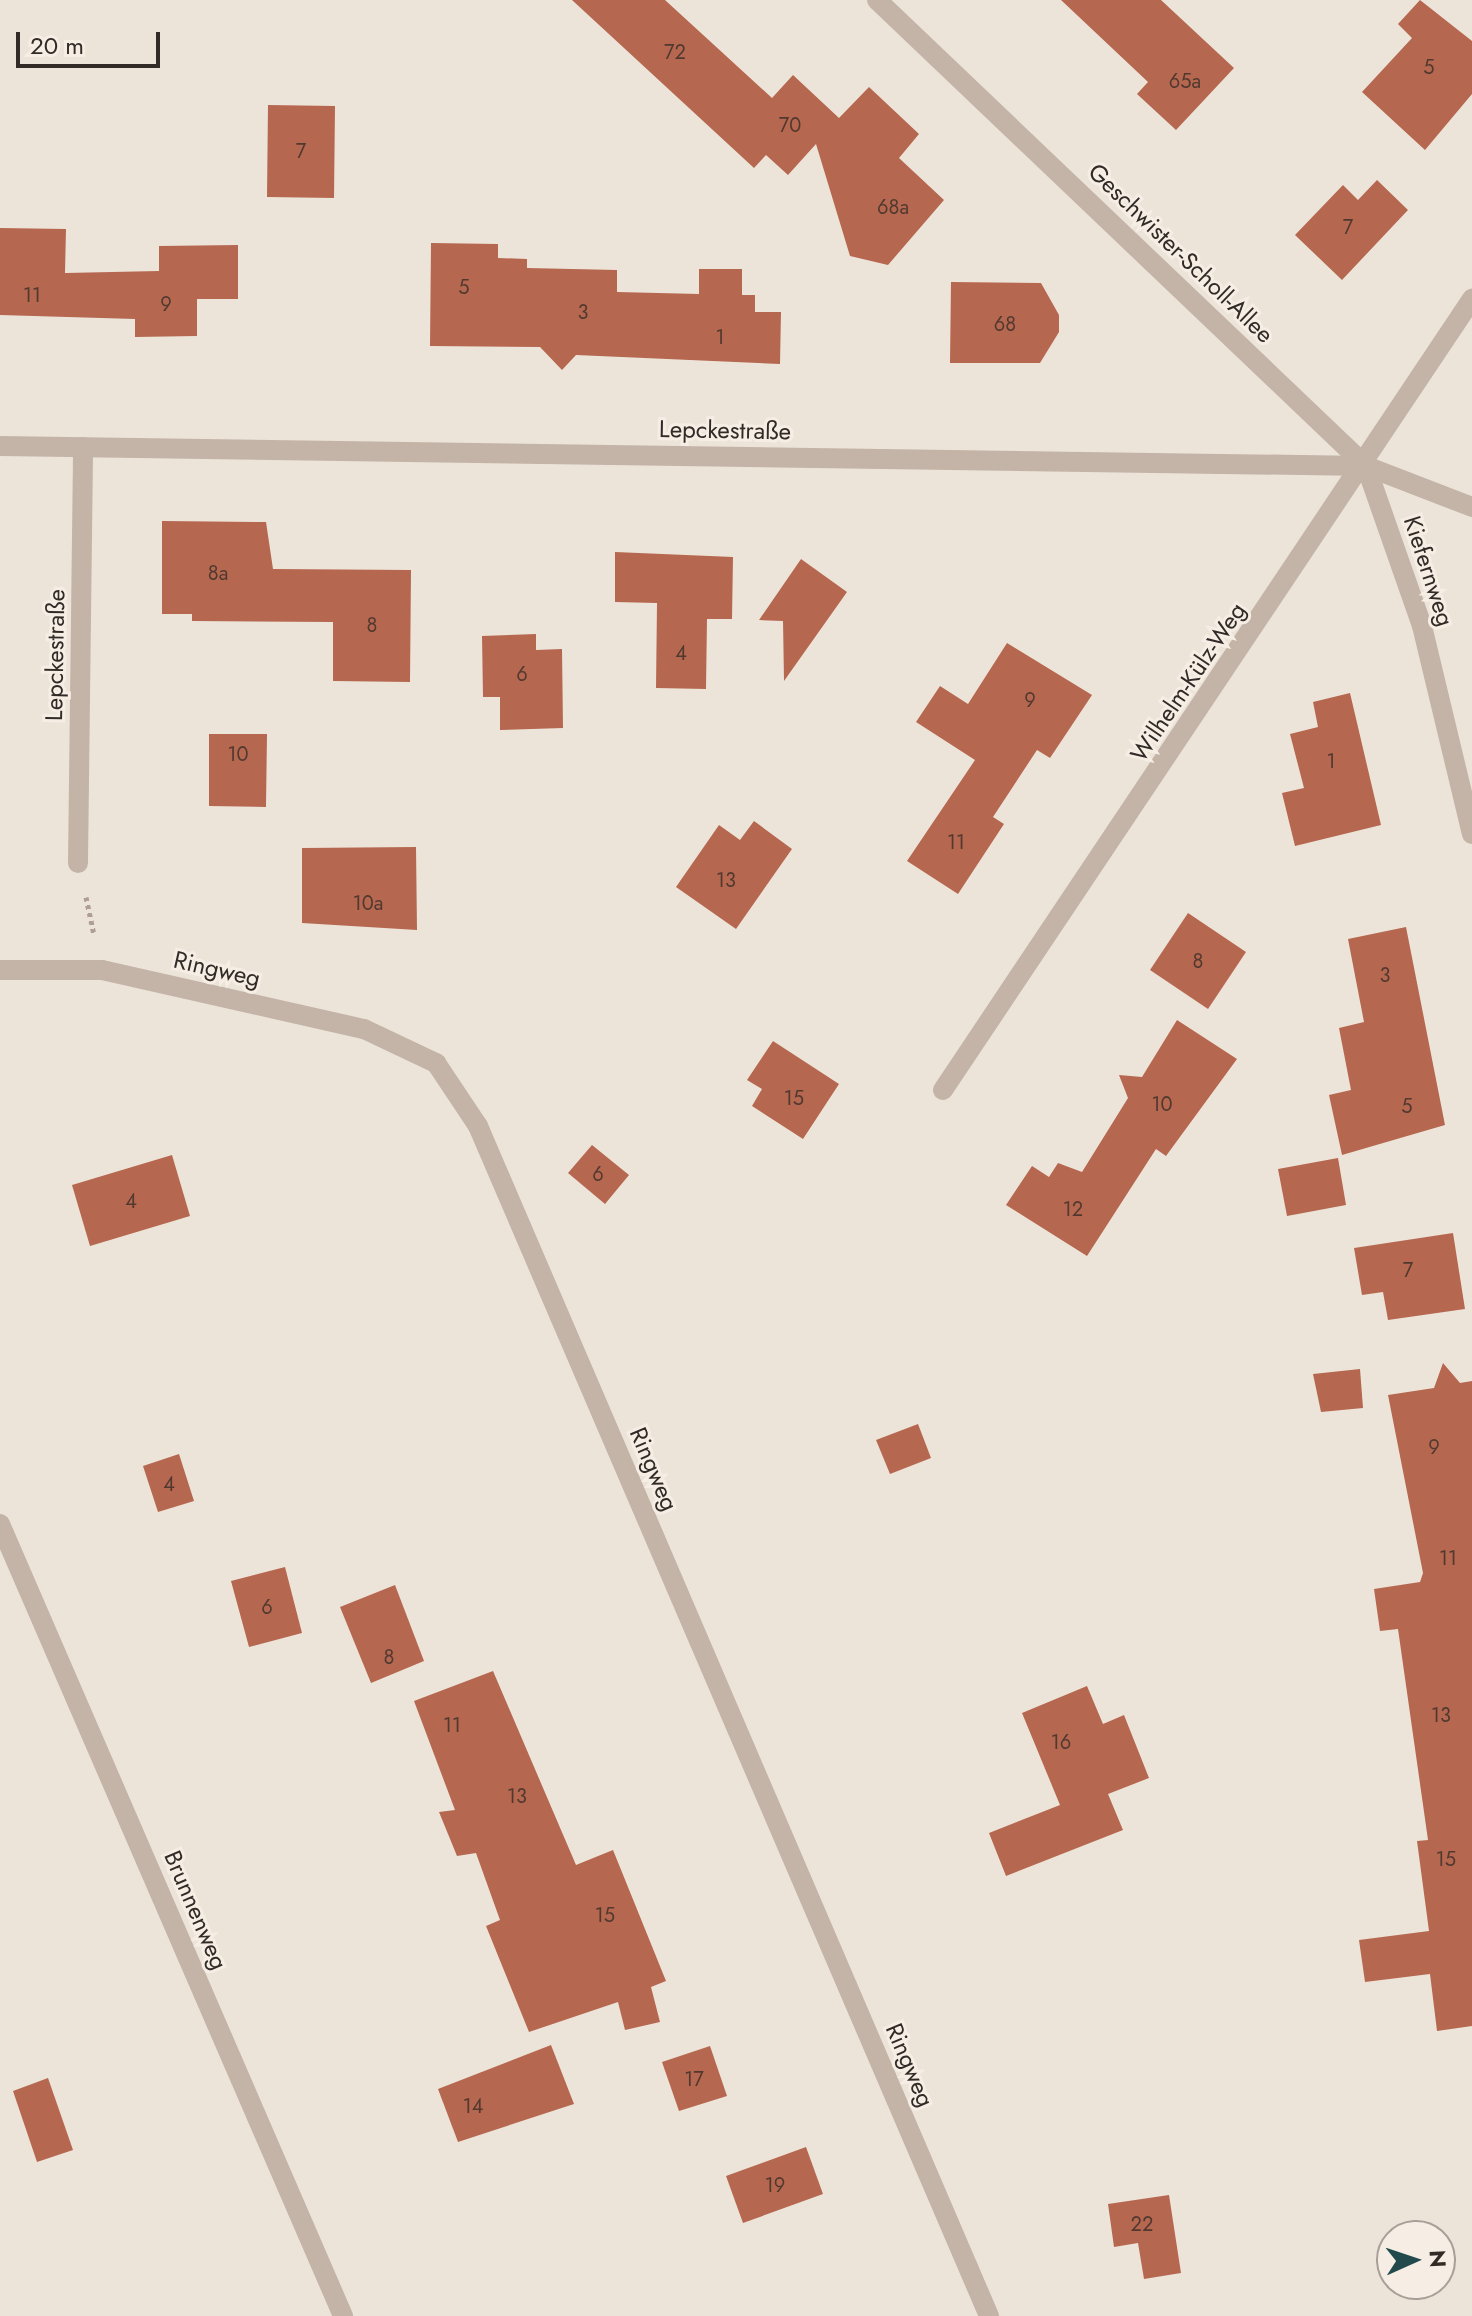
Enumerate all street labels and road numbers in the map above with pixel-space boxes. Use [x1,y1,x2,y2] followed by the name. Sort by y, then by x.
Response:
[1082,157,1280,349] street label: Geschwister-Scholl-Allee
[659,414,791,446] street label: Lepckestraße
[1398,512,1460,630] street label: Kiefernweg
[39,589,71,721] street label: Lepckestraße
[1124,597,1252,767] street label: Wilhelm-Külz-Weg
[171,945,263,993] street label: Ringweg
[624,1423,684,1515] street label: Ringweg
[158,1846,234,1974] street label: Brunnenweg
[880,2019,940,2111] street label: Ringweg

